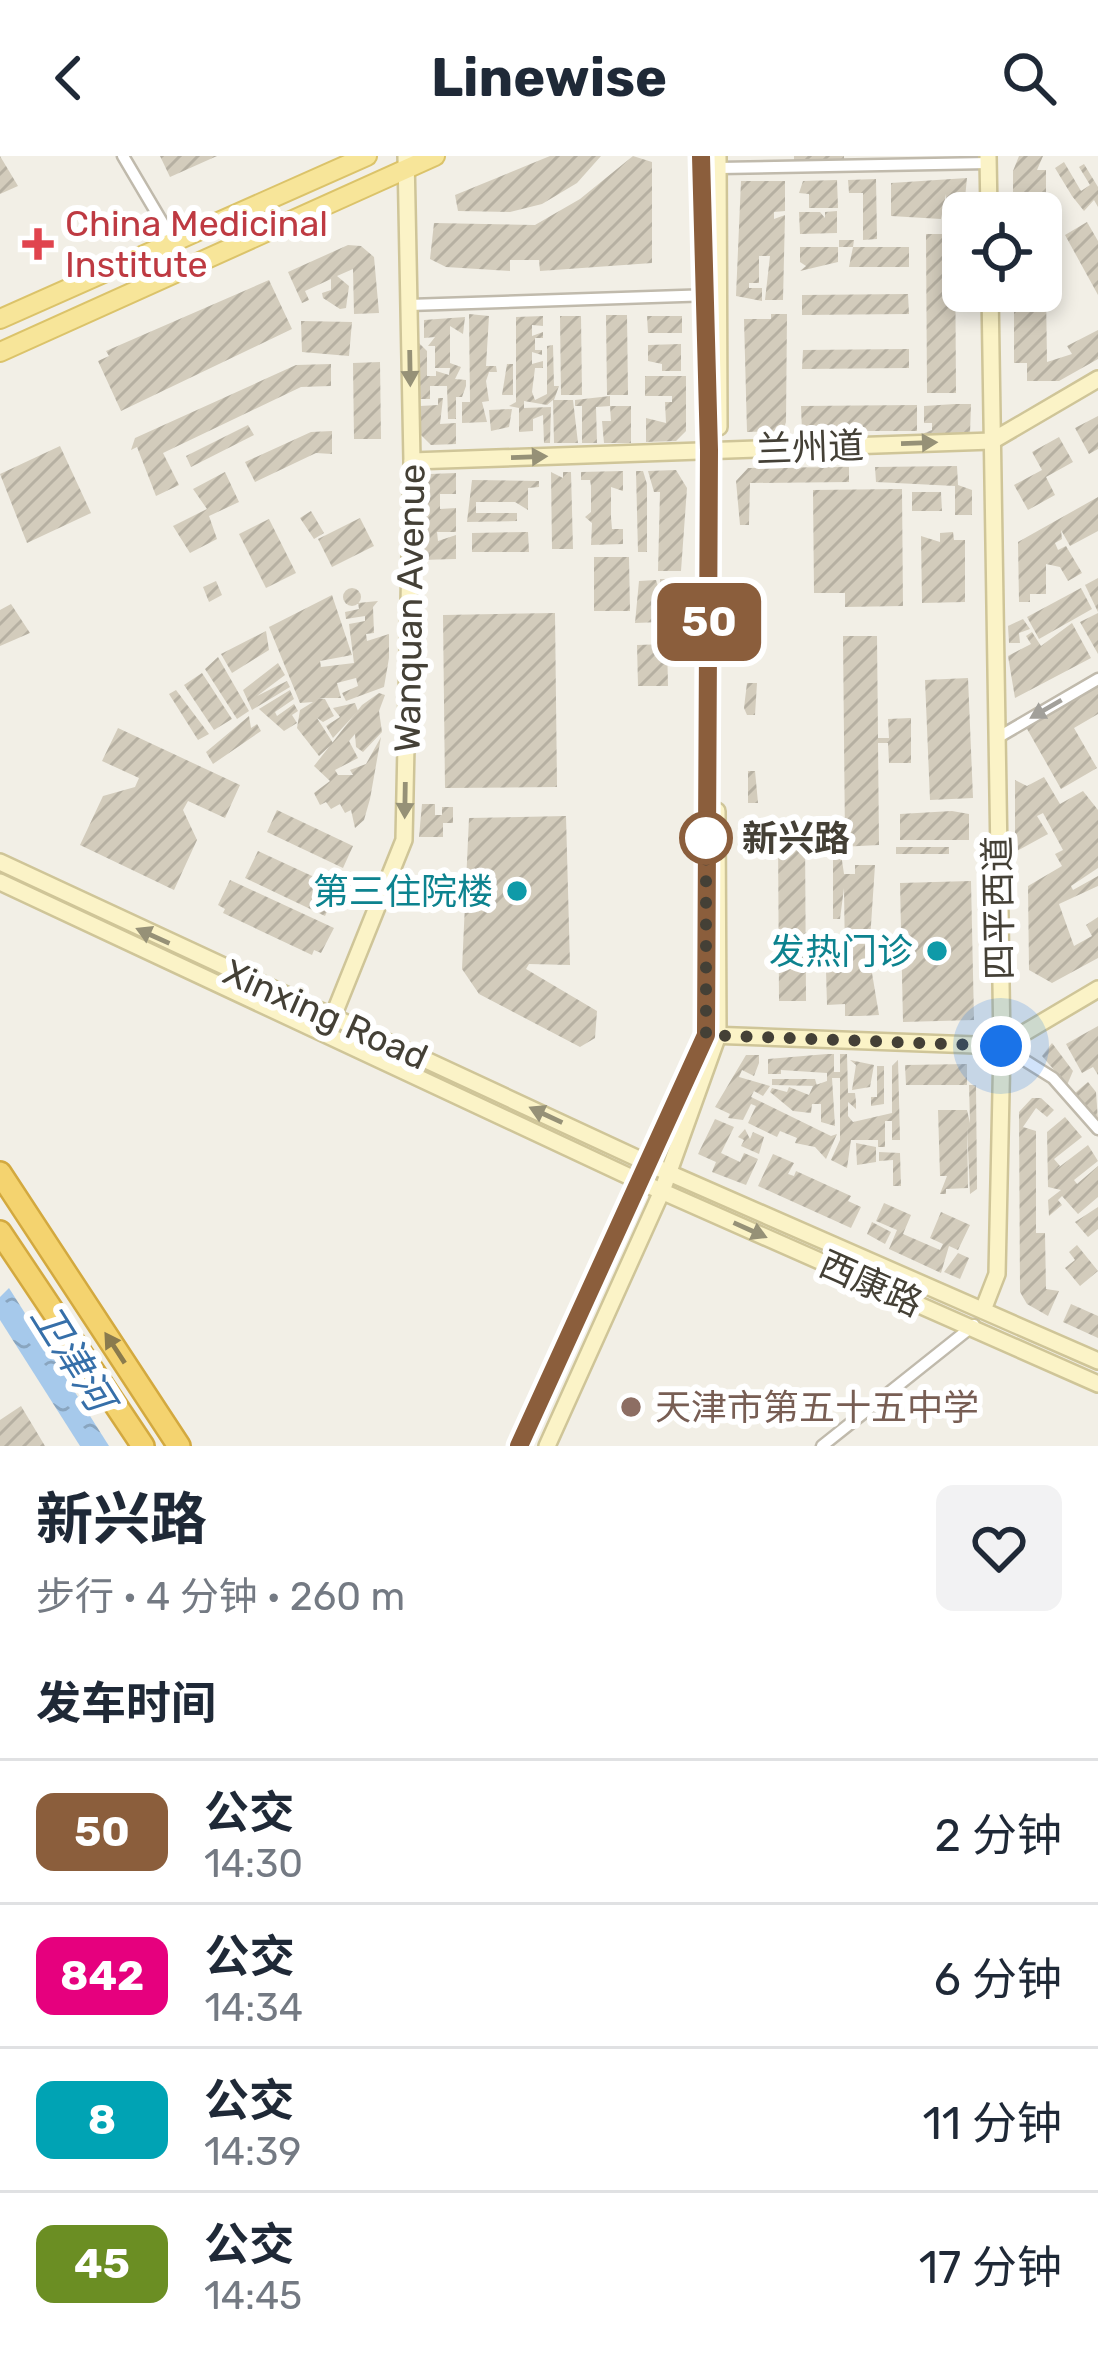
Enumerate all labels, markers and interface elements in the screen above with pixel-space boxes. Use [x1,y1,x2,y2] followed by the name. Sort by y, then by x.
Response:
[36,45,102,111] icon: back
[996,45,1062,111] icon: search
[431,46,667,110] text: Linewise
[942,192,1062,312] map controls
[942,192,1062,312] button: locate
[65,202,328,286] place label: China Medicinal Institute
[22,228,54,260] marker: China Medicinal Institute
[401,350,420,388] one-way arrow
[755,424,865,471] street label: 兰州道
[901,433,939,452] one-way arrow
[511,447,549,466] one-way arrow
[385,463,434,753] street label: Wanquan Avenue
[655,583,763,661] line badge: 50
[681,597,737,647] text: 50
[1030,698,1063,719] one-way arrow
[395,782,414,820] one-way arrow
[681,813,731,863] marker: 新兴路
[742,817,850,860] place label: 新兴路
[976,836,1021,980] street label: 四平西道
[313,870,493,913] place label: 第三住院楼
[504,878,530,904] marker: 第三住院楼
[135,925,170,945] one-way arrow
[769,930,913,973] place label: 发热门诊
[924,938,950,964] marker: 发热门诊
[217,950,435,1079] street label: Xinxing Road
[971,1016,1031,1076] your location
[528,1105,563,1125] one-way arrow
[732,1221,768,1240] one-way arrow
[813,1242,929,1325] street label: 西康路
[22,1296,126,1425] water label: 卫津河
[105,1331,127,1364] one-way arrow
[655,1386,979,1429] place label: 天津市第五十五中学
[618,1394,644,1420] marker: 天津市第五十五中学
[936,1485,1062,1611] button: heart
[36,1486,207,1553] text: 新兴路
[36,1574,405,1620] text: 步行 · 4 分钟 · 260 m
[36,1677,216,1730] text: 发车时间
[204,1786,294,1839] text: 公交
[74,1807,130,1857] text: 50
[935,1809,1062,1862] text: 2 分钟
[204,1841,303,1887] text: 14:30
[204,1930,294,1983] text: 公交
[60,1951,144,2001] text: 842
[934,1953,1062,2006] text: 6 分钟
[204,1985,303,2031] text: 14:34
[204,2074,294,2127] text: 公交
[88,2095,116,2145] text: 8
[922,2097,1062,2150] text: 11 分钟
[204,2129,301,2175] text: 14:39
[204,2218,294,2271] text: 公交
[74,2239,130,2289] text: 45
[919,2241,1062,2294] text: 17 分钟
[204,2273,302,2319] text: 14:45

